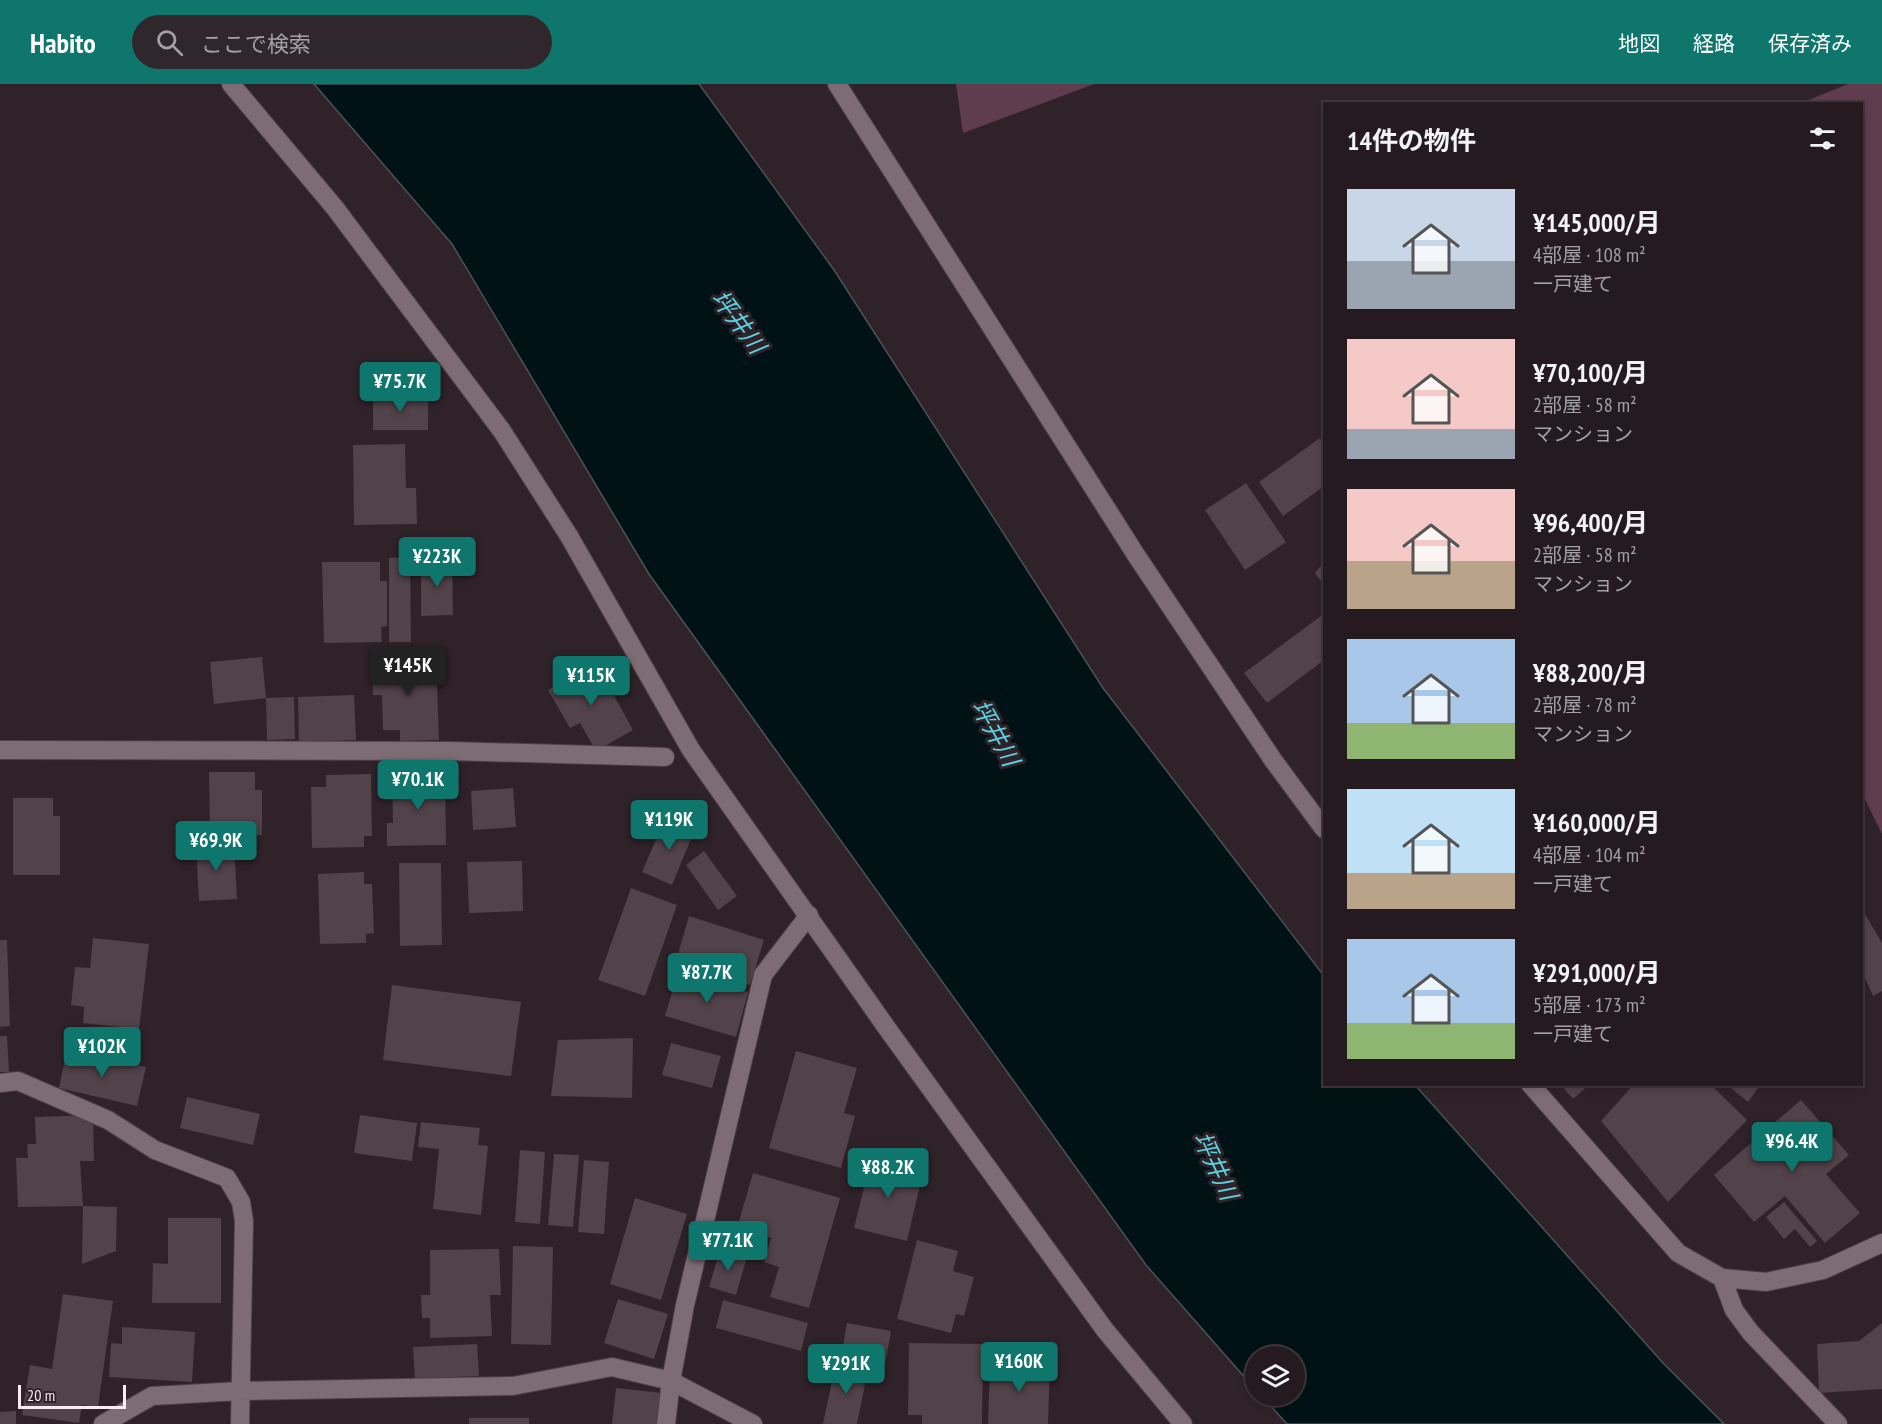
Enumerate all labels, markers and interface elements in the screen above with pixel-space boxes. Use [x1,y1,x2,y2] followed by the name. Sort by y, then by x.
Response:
[132,15,552,69] search box
[30,24,96,61] text: Habito
[153,26,186,59] icon: search
[201,30,311,58] text: ここで検索
[1618,30,1660,57] text: 地図
[1693,30,1735,57] text: 経路
[1768,30,1852,57] text: 保存済み
[1806,122,1839,155] icon: filters
[1347,124,1476,157] text: 14件の物件
[1533,206,1661,239] text: ¥145,000/月
[1395,213,1467,285] icon: home
[1533,242,1646,268] text: 4部屋 · 108 m²
[1533,271,1613,297] text: 一戸建て
[704,284,774,362] water label: 坪井川
[1533,356,1648,389] text: ¥70,100/月
[351,362,449,413] pin: ¥75.7K
[1395,363,1467,435] icon: home
[374,368,426,394] text: ¥75.7K
[1533,392,1637,418] text: 2部屋 · 58 m²
[1533,421,1633,447] text: マンション
[1533,506,1648,539] text: ¥96,400/月
[1395,513,1467,585] icon: home
[395,537,479,588] pin: ¥223K
[1533,542,1637,568] text: 2部屋 · 58 m²
[413,543,461,569] text: ¥223K
[1533,571,1633,597] text: マンション
[366,646,450,697] pin: ¥145K
[384,652,432,678] text: ¥145K
[549,656,633,707] pin: ¥115K
[1533,656,1648,689] text: ¥88,200/月
[567,662,615,688] text: ¥115K
[1395,663,1467,735] icon: home
[1533,692,1637,718] text: 2部屋 · 78 m²
[964,694,1028,774] water label: 坪井川
[1533,721,1633,747] text: マンション
[369,760,467,811] pin: ¥70.1K
[392,766,444,792] text: ¥70.1K
[627,800,711,851] pin: ¥119K
[645,806,693,832] text: ¥119K
[1533,806,1661,839] text: ¥160,000/月
[1395,813,1467,885] icon: home
[167,821,265,872] pin: ¥69.9K
[190,827,242,853] text: ¥69.9K
[1533,842,1646,868] text: 4部屋 · 104 m²
[1533,871,1613,897] text: 一戸建て
[658,953,756,1004] pin: ¥87.7K
[1533,956,1661,989] text: ¥291,000/月
[682,959,732,985] text: ¥87.7K
[1395,963,1467,1035] icon: home
[1533,992,1646,1018] text: 5部屋 · 173 m²
[1533,1021,1613,1047] text: 一戸建て
[60,1027,144,1078] pin: ¥102K
[78,1033,126,1059] text: ¥102K
[1743,1122,1841,1173] pin: ¥96.4K
[1186,1127,1246,1208] water label: 坪井川
[1766,1128,1818,1154] text: ¥96.4K
[839,1148,937,1199] pin: ¥88.2K
[862,1154,914,1180] text: ¥88.2K
[679,1221,777,1272] pin: ¥77.1K
[703,1227,753,1253] text: ¥77.1K
[977,1342,1061,1393] pin: ¥160K
[804,1344,888,1395] pin: ¥291K
[1245,1346,1305,1406] map controls
[1245,1346,1305,1406] button: layers
[995,1348,1043,1374] text: ¥160K
[822,1350,870,1376] text: ¥291K
[18,1382,126,1410] scale bar
[27,1385,55,1405] text: 20 m

